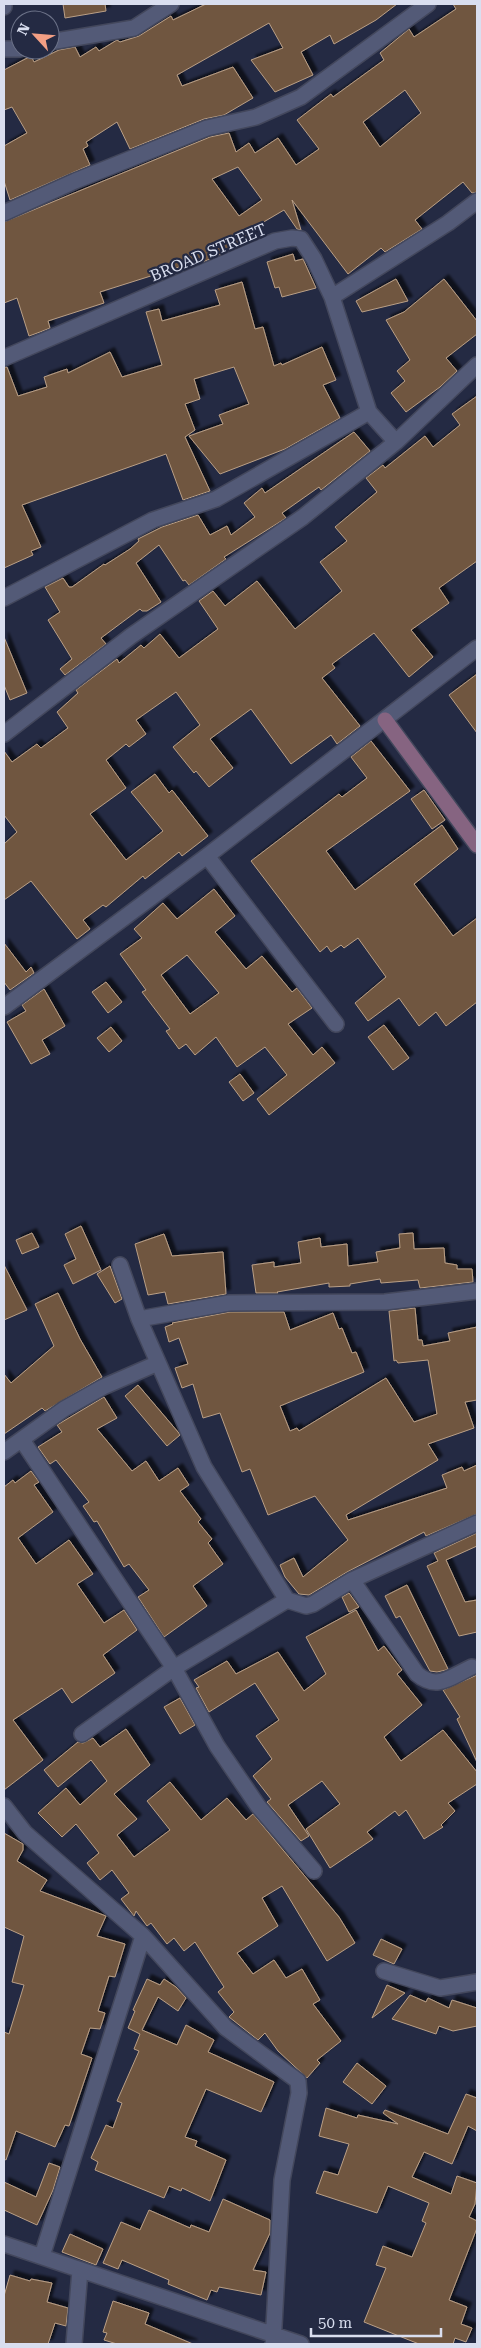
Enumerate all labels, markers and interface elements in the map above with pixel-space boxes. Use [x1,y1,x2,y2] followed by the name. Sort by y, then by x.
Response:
[10,10,60,60] north arrow
[14,21,33,38] text: N
[147,219,269,285] street label: BROAD STREET
[311,2306,441,2338] scale bar
[318,2314,353,2332] text: 50 m

